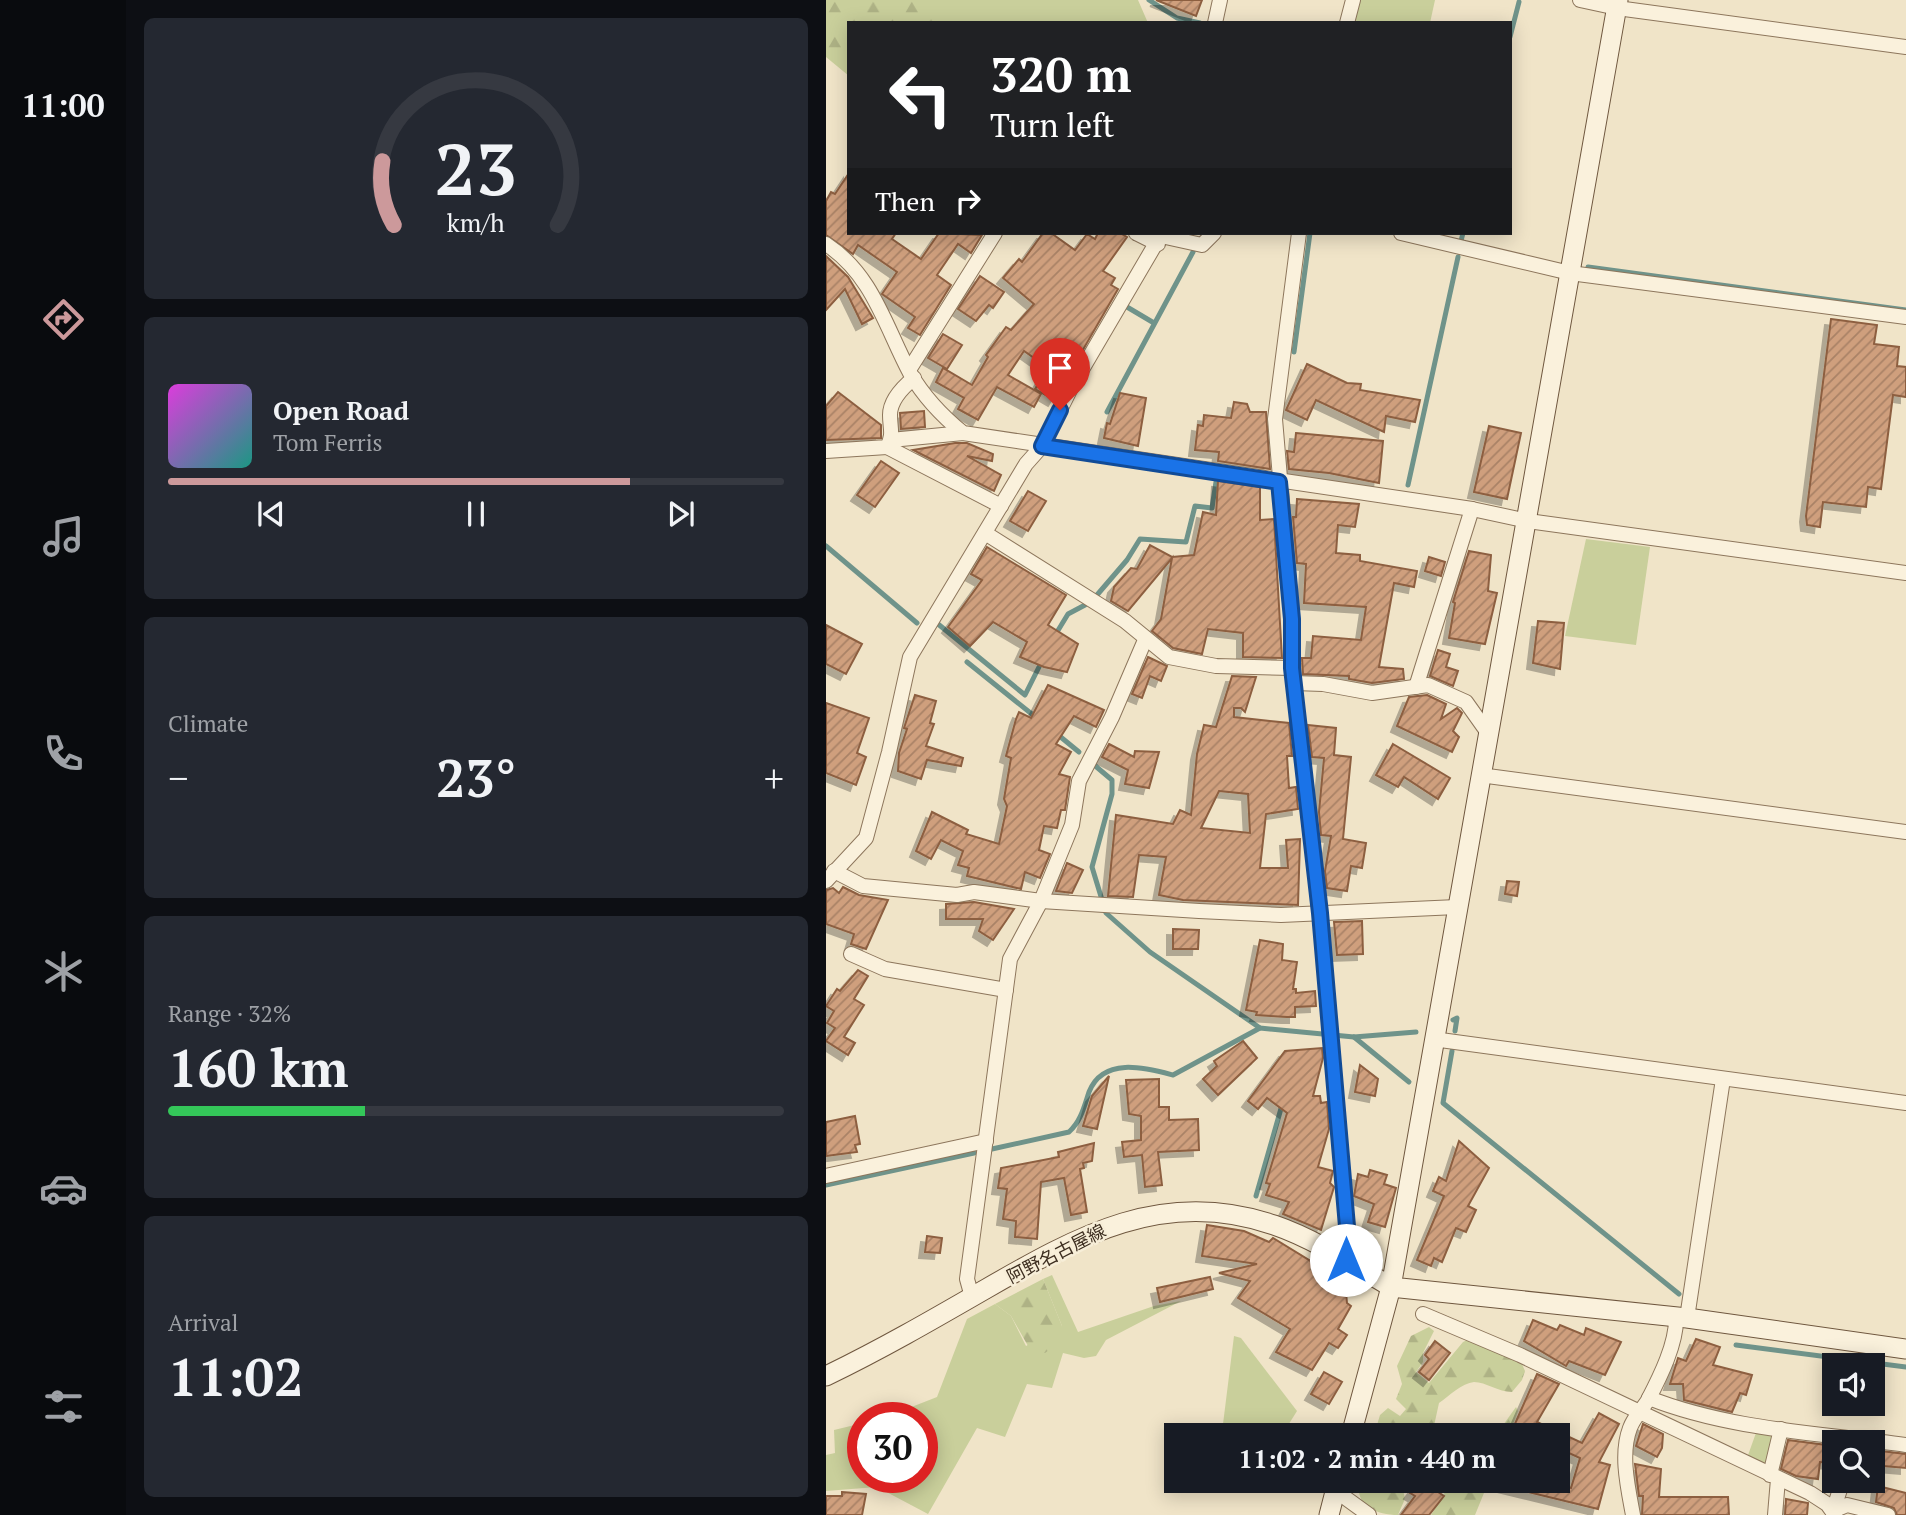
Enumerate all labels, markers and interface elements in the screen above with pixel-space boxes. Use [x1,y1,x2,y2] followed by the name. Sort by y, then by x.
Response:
[990,41,1132,106] text: 320 m
[875,49,966,140] icon: left
[21,84,105,126] text: 11:00
[990,104,1114,146] text: Turn left
[435,119,517,216] text: 23
[949,182,987,220] icon: right
[875,184,935,218] text: Then
[447,206,505,239] text: km/h
[39,295,88,344] icon: directions
[1030,338,1090,410] pin
[1041,349,1079,387] icon: arrive
[273,393,409,427] text: Open Road
[273,427,383,458] text: Tom Ferris
[252,495,290,533] icon: previous
[457,495,495,533] icon: pause
[662,495,700,533] icon: next
[39,512,88,561] icon: music
[168,708,248,739] text: Climate
[39,729,88,778] icon: phone
[436,743,516,812] text: 23°
[168,753,188,803] text: −
[764,753,784,803] text: +
[39,947,88,996] icon: climate
[168,998,291,1029] text: Range · 32%
[168,1033,349,1102] text: 160 km
[39,1164,88,1213] icon: car
[1002,1218,1110,1288] street label: 阿野名古屋線
[1309,1223,1383,1297] position arrow
[168,1307,239,1338] text: Arrival
[168,1342,303,1411] text: 11:02
[1822,1353,1885,1493] map controls
[1822,1353,1885,1416] button: sound
[39,1382,88,1431] icon: filters
[847,1402,938,1493] speed limit sign: 30
[1822,1430,1885,1493] button: search
[1238,1441,1496,1475] text: 11:02 · 2 min · 440 m

